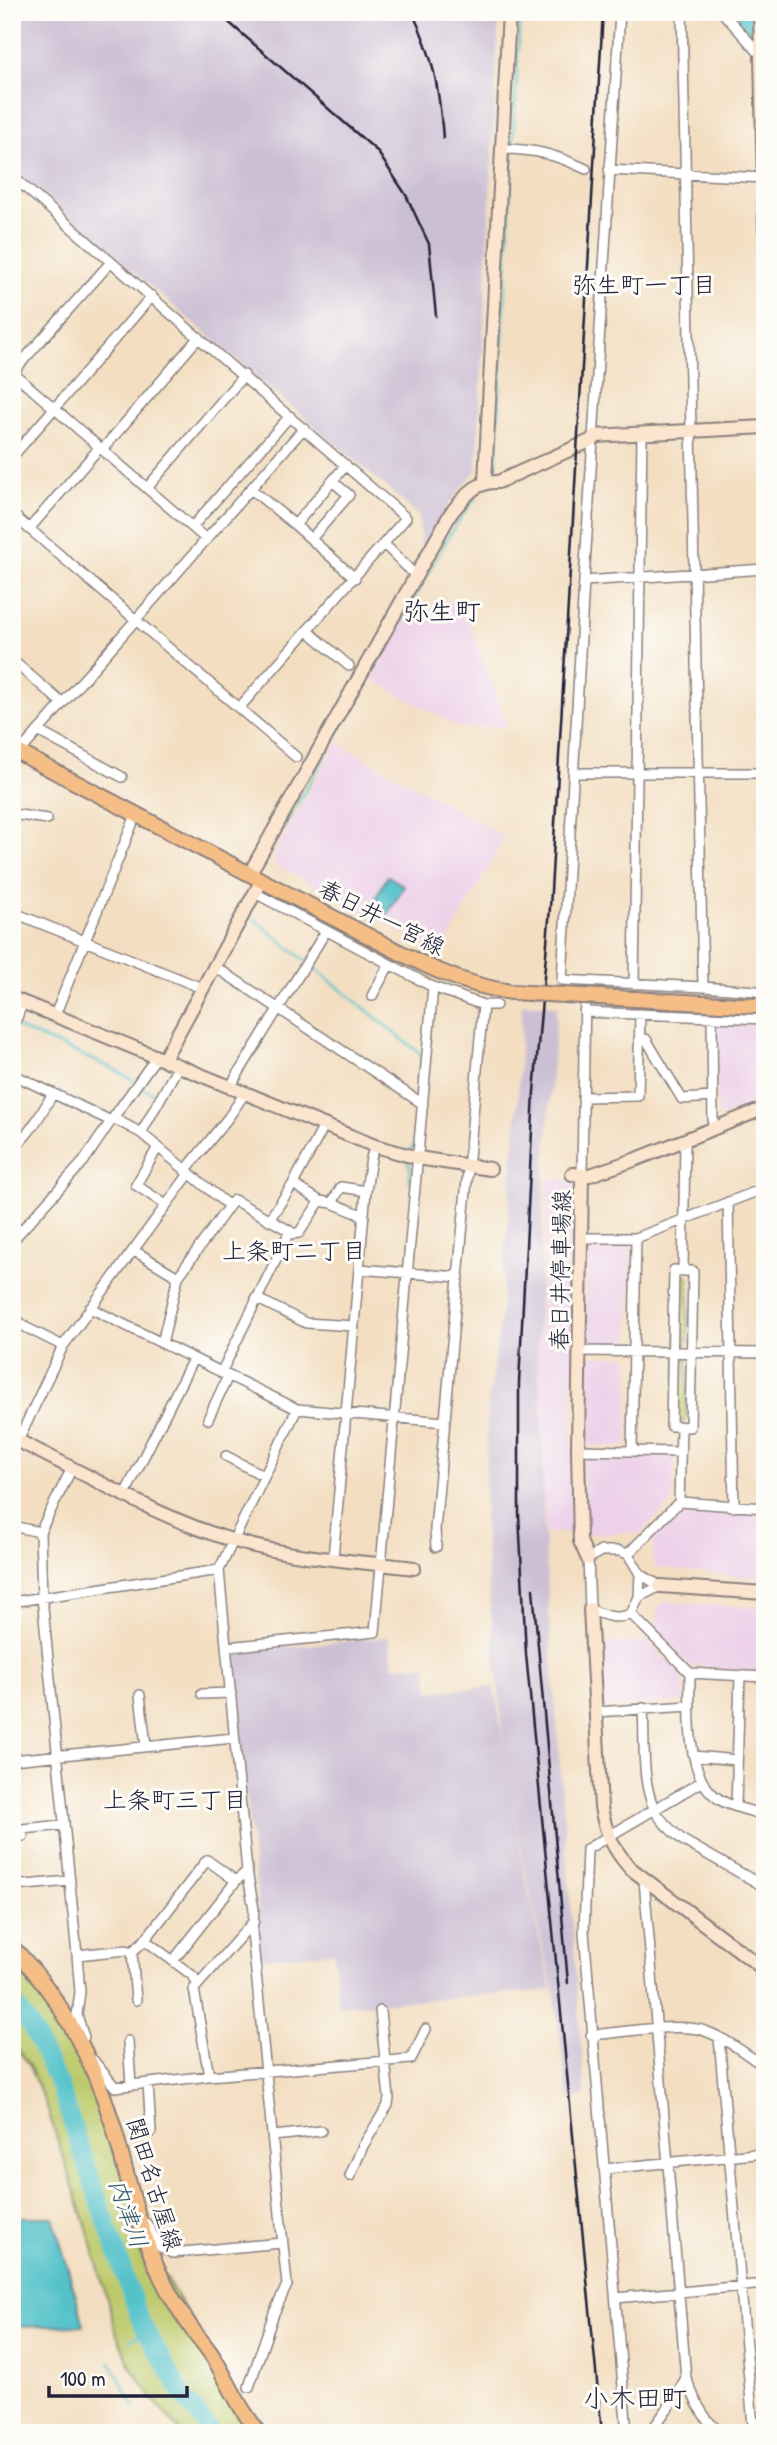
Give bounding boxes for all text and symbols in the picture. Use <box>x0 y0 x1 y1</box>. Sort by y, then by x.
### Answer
district label: 弥生町一丁目 <box>572 268 716 300</box>
district label: 弥生町 <box>403 593 481 628</box>
street label: 春日井一宮線 <box>313 872 451 962</box>
street label: 春日井停車場線 <box>543 1189 577 1351</box>
district label: 上条町二丁目 <box>222 1234 366 1266</box>
district label: 上条町三丁目 <box>103 1783 247 1815</box>
street label: 関田名古屋線 <box>120 2113 190 2255</box>
water label: 内津川 <box>102 2174 156 2252</box>
scale bar <box>49 2354 187 2398</box>
text: 100 m <box>60 2364 106 2393</box>
district label: 小木田町 <box>583 2380 687 2415</box>

